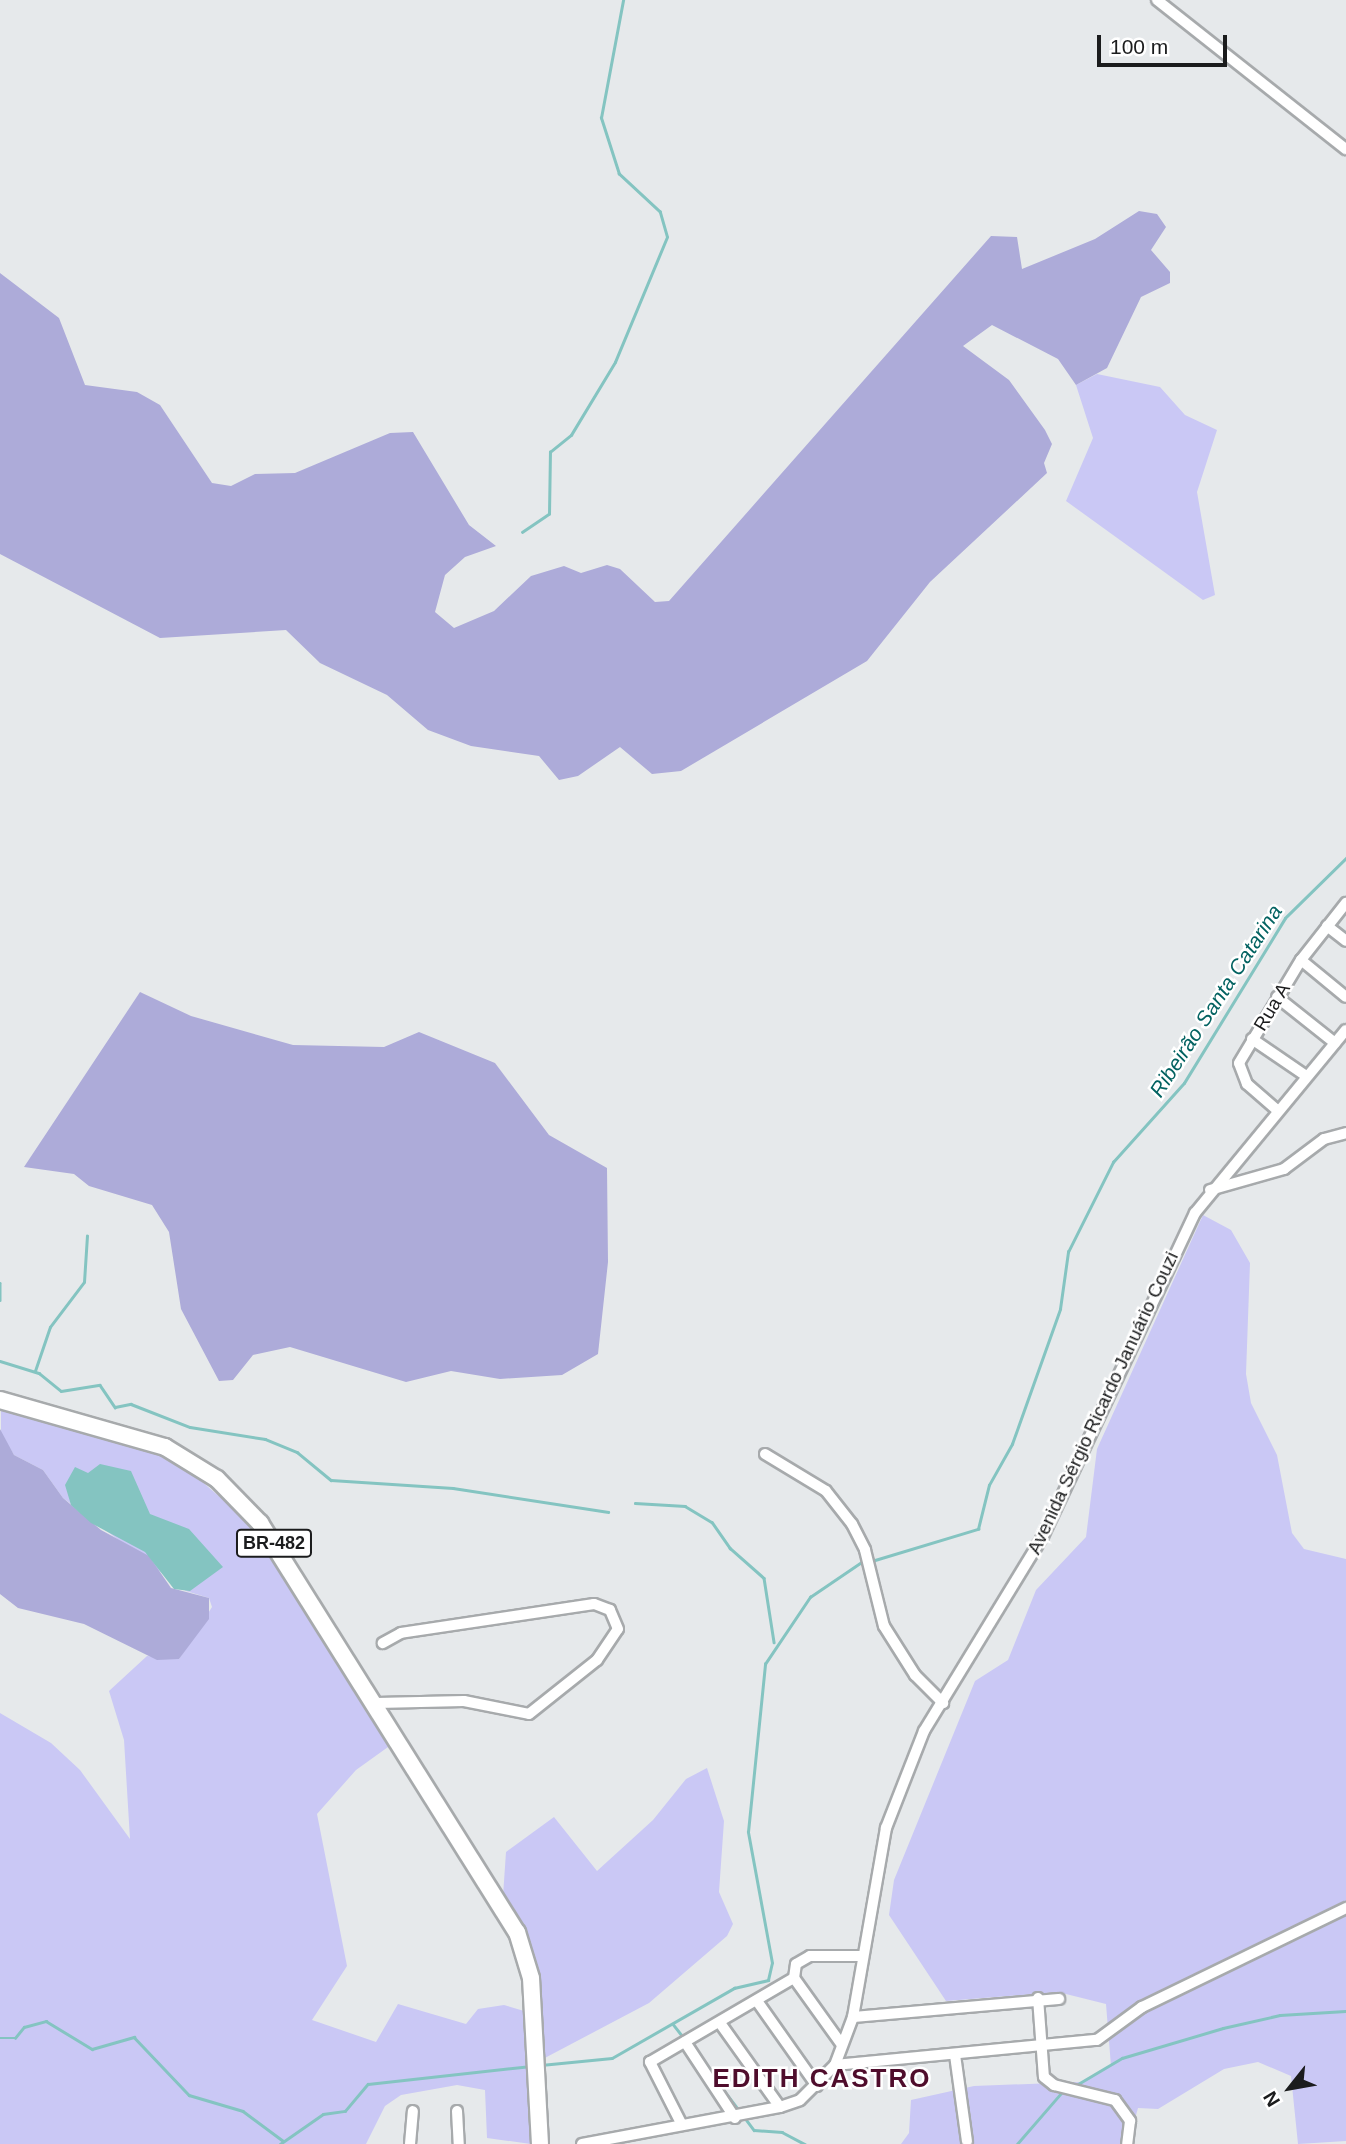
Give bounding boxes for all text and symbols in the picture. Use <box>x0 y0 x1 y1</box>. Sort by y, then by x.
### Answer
scale bar <box>1101 21 1230 65</box>
text: 100 m <box>1110 35 1168 58</box>
water label: Ribeirão Santa Catarina <box>1144 900 1288 1102</box>
street label: Rua A <box>1249 978 1295 1036</box>
street label: Avenida Sérgio Ricardo Januário Couzi <box>1023 1248 1183 1558</box>
road number: BR-482 <box>236 1528 312 1558</box>
north arrow <box>1255 2053 1325 2123</box>
district label: EDITH CASTRO <box>714 2063 930 2095</box>
text: N <box>1259 2088 1284 2110</box>

